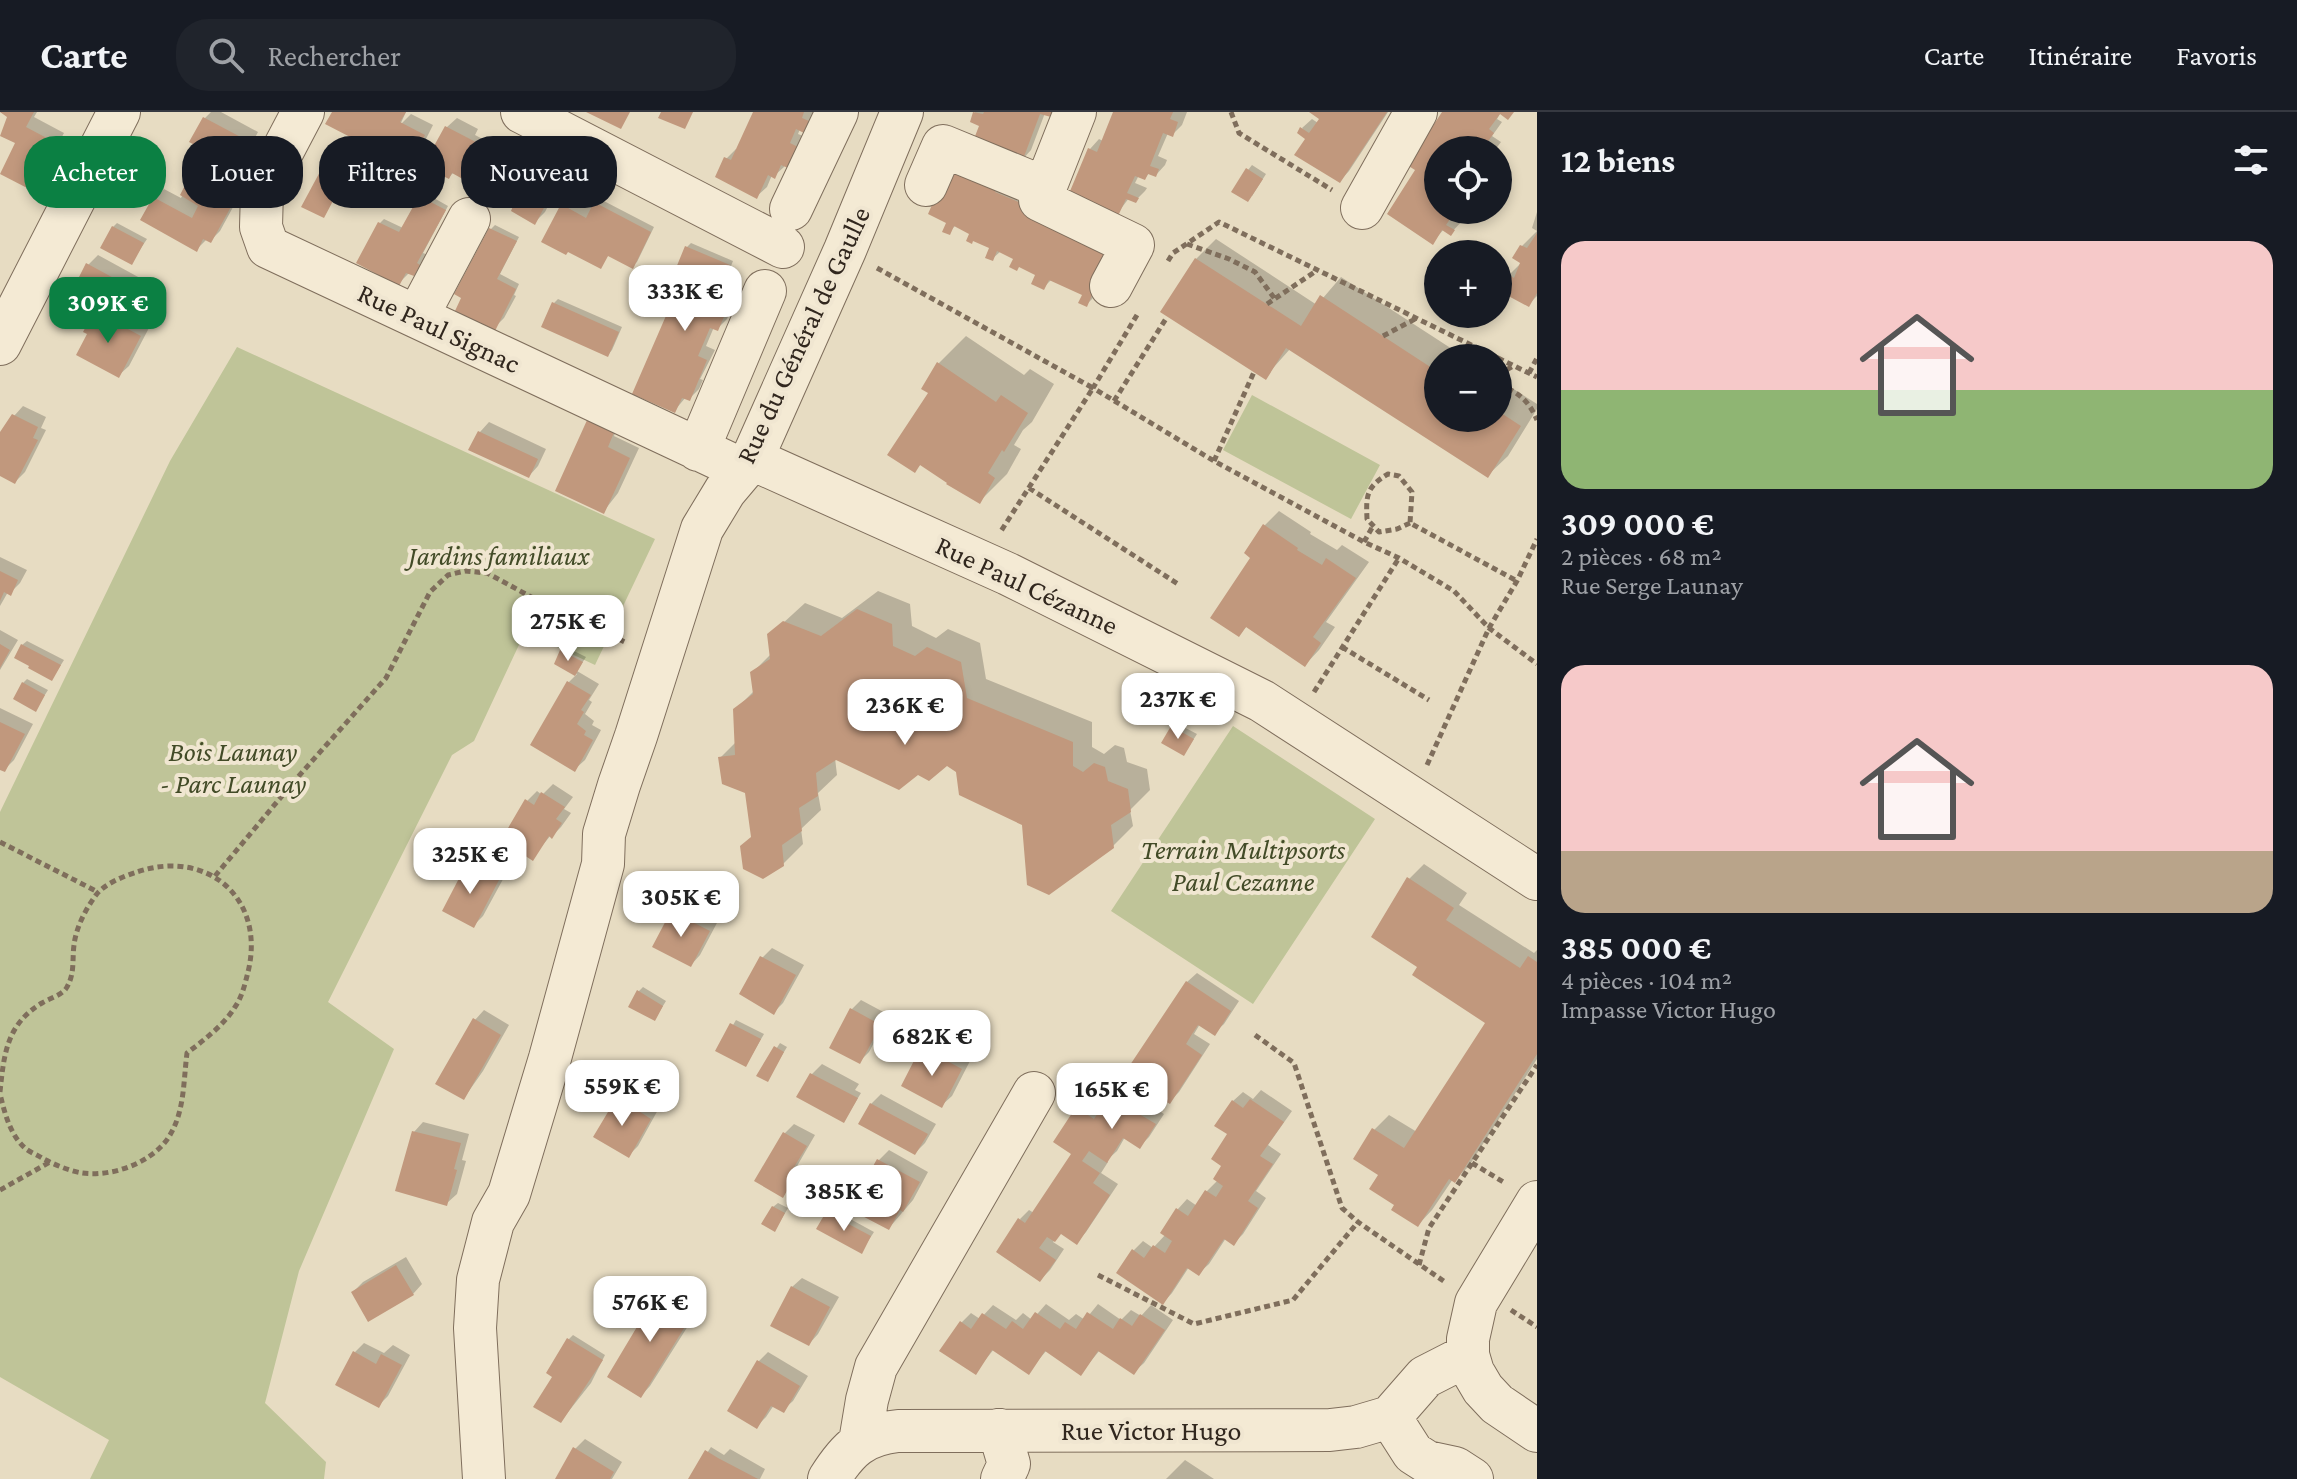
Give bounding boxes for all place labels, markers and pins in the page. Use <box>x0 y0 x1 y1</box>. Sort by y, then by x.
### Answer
pin: 333K € <box>620 265 750 333</box>
pin: 309K € <box>43 277 173 345</box>
pin: 275K € <box>503 595 633 663</box>
pin: 237K € <box>1113 673 1243 741</box>
pin: 236K € <box>840 679 970 747</box>
pin: 325K € <box>405 828 535 896</box>
pin: 305K € <box>616 871 746 939</box>
pin: 682K € <box>867 1010 997 1078</box>
pin: 559K € <box>557 1060 687 1128</box>
pin: 165K € <box>1047 1063 1177 1131</box>
pin: 385K € <box>779 1165 909 1233</box>
pin: 576K € <box>585 1276 715 1344</box>

